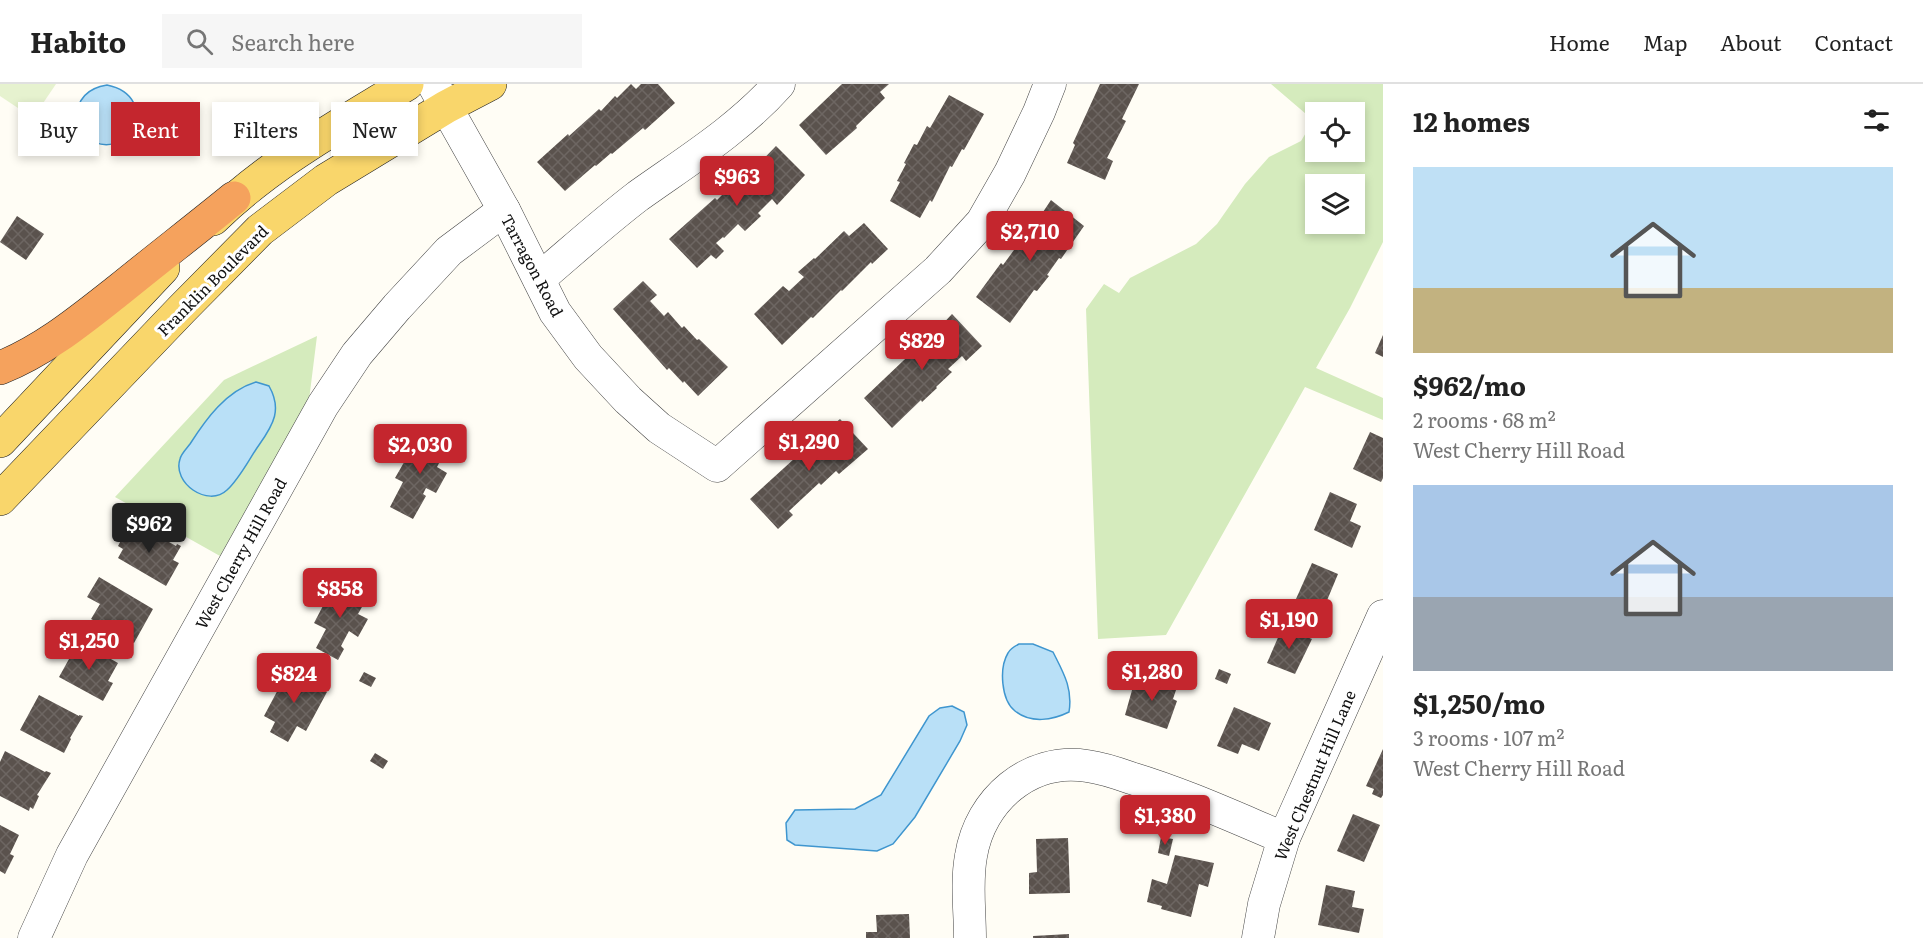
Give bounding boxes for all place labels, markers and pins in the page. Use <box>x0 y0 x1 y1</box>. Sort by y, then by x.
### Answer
pin: $963 <box>701 156 773 207</box>
pin: $2,710 <box>981 211 1079 262</box>
pin: $829 <box>886 320 958 371</box>
pin: $1,290 <box>760 421 858 472</box>
pin: $2,030 <box>371 424 469 475</box>
pin: $962 <box>113 503 185 554</box>
pin: $858 <box>304 568 376 619</box>
pin: $1,190 <box>1240 599 1338 650</box>
pin: $1,250 <box>40 620 138 671</box>
pin: $1,280 <box>1103 651 1201 702</box>
pin: $824 <box>258 653 330 704</box>
pin: $1,380 <box>1116 795 1214 846</box>

